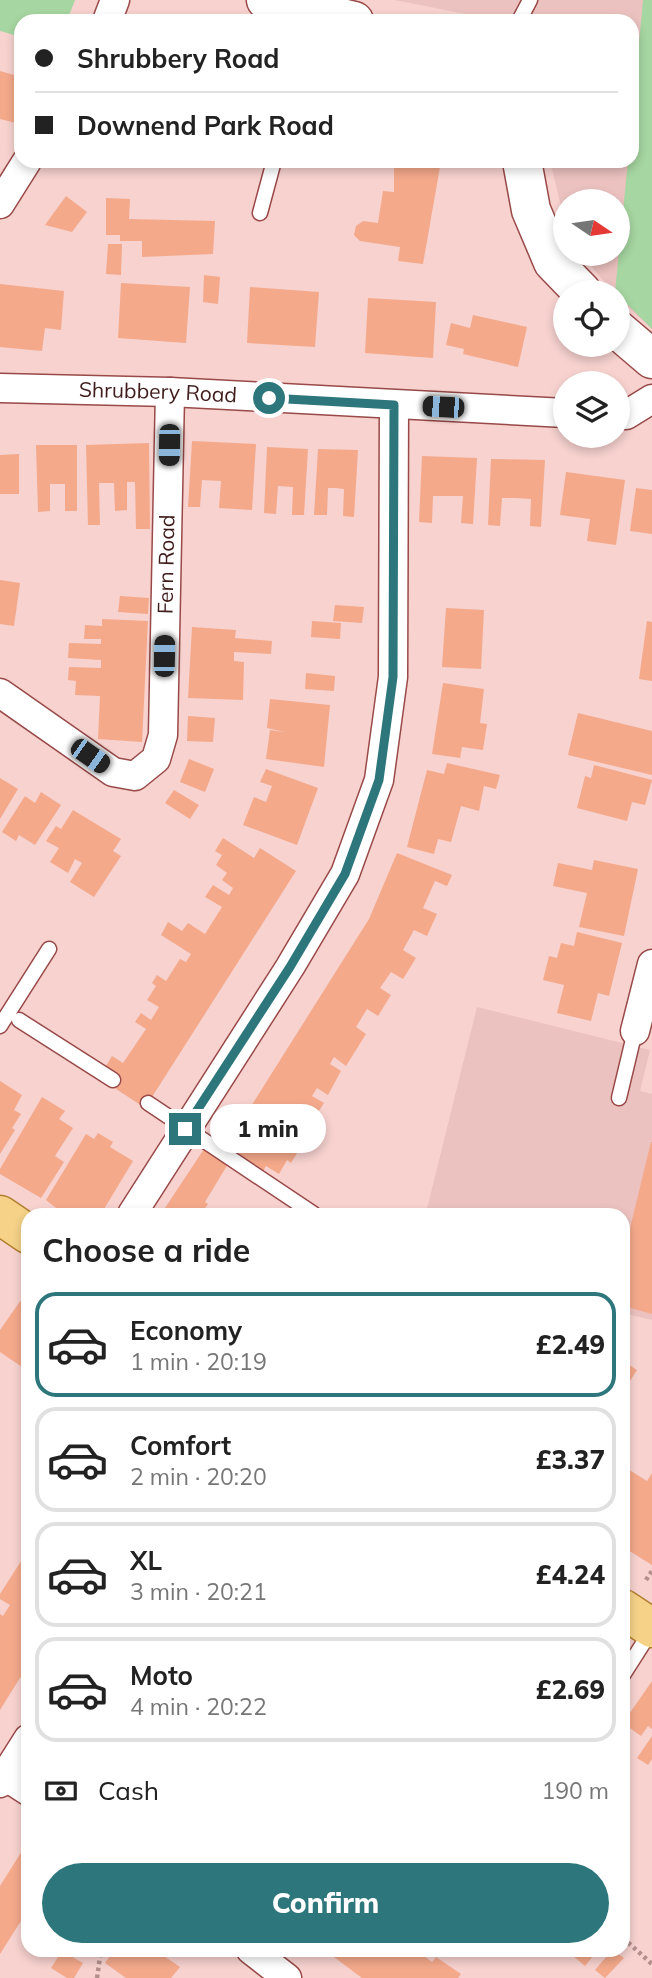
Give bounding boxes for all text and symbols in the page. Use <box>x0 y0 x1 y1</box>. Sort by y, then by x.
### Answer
text: Shrubbery Road <box>77 42 279 75</box>
text: Downend Park Road <box>77 109 334 142</box>
north arrow <box>553 189 630 266</box>
map controls <box>553 189 630 448</box>
button: locate <box>553 280 630 357</box>
button: layers <box>553 371 630 448</box>
street label: Shrubbery Road <box>79 376 238 408</box>
route start <box>253 382 285 414</box>
car <box>422 395 465 419</box>
car <box>159 424 180 466</box>
street label: Fern Road <box>151 514 179 614</box>
car <box>154 635 175 677</box>
car <box>67 735 114 777</box>
callout: 1 min <box>210 1104 325 1154</box>
route end <box>169 1113 201 1145</box>
text: 1 min <box>237 1114 299 1143</box>
text: Choose a ride <box>42 1230 250 1270</box>
icon: car <box>46 1313 109 1376</box>
text: Economy <box>130 1314 242 1347</box>
text: £2.49 <box>536 1328 605 1361</box>
text: 1 min · 20:19 <box>130 1347 267 1376</box>
icon: car <box>46 1428 109 1491</box>
text: Comfort <box>130 1429 231 1462</box>
text: £3.37 <box>536 1443 605 1476</box>
text: 2 min · 20:20 <box>130 1462 267 1491</box>
icon: car <box>46 1543 109 1606</box>
text: XL <box>130 1544 162 1577</box>
text: £4.24 <box>536 1558 605 1591</box>
text: 3 min · 20:21 <box>130 1577 267 1606</box>
icon: car <box>46 1658 109 1721</box>
text: Moto <box>130 1659 193 1692</box>
text: £2.69 <box>536 1673 605 1706</box>
text: 4 min · 20:22 <box>130 1692 267 1721</box>
icon: cash <box>42 1772 80 1810</box>
text: Cash <box>98 1774 159 1807</box>
text: 190 m <box>541 1776 609 1805</box>
button: Confirm <box>42 1863 609 1943</box>

